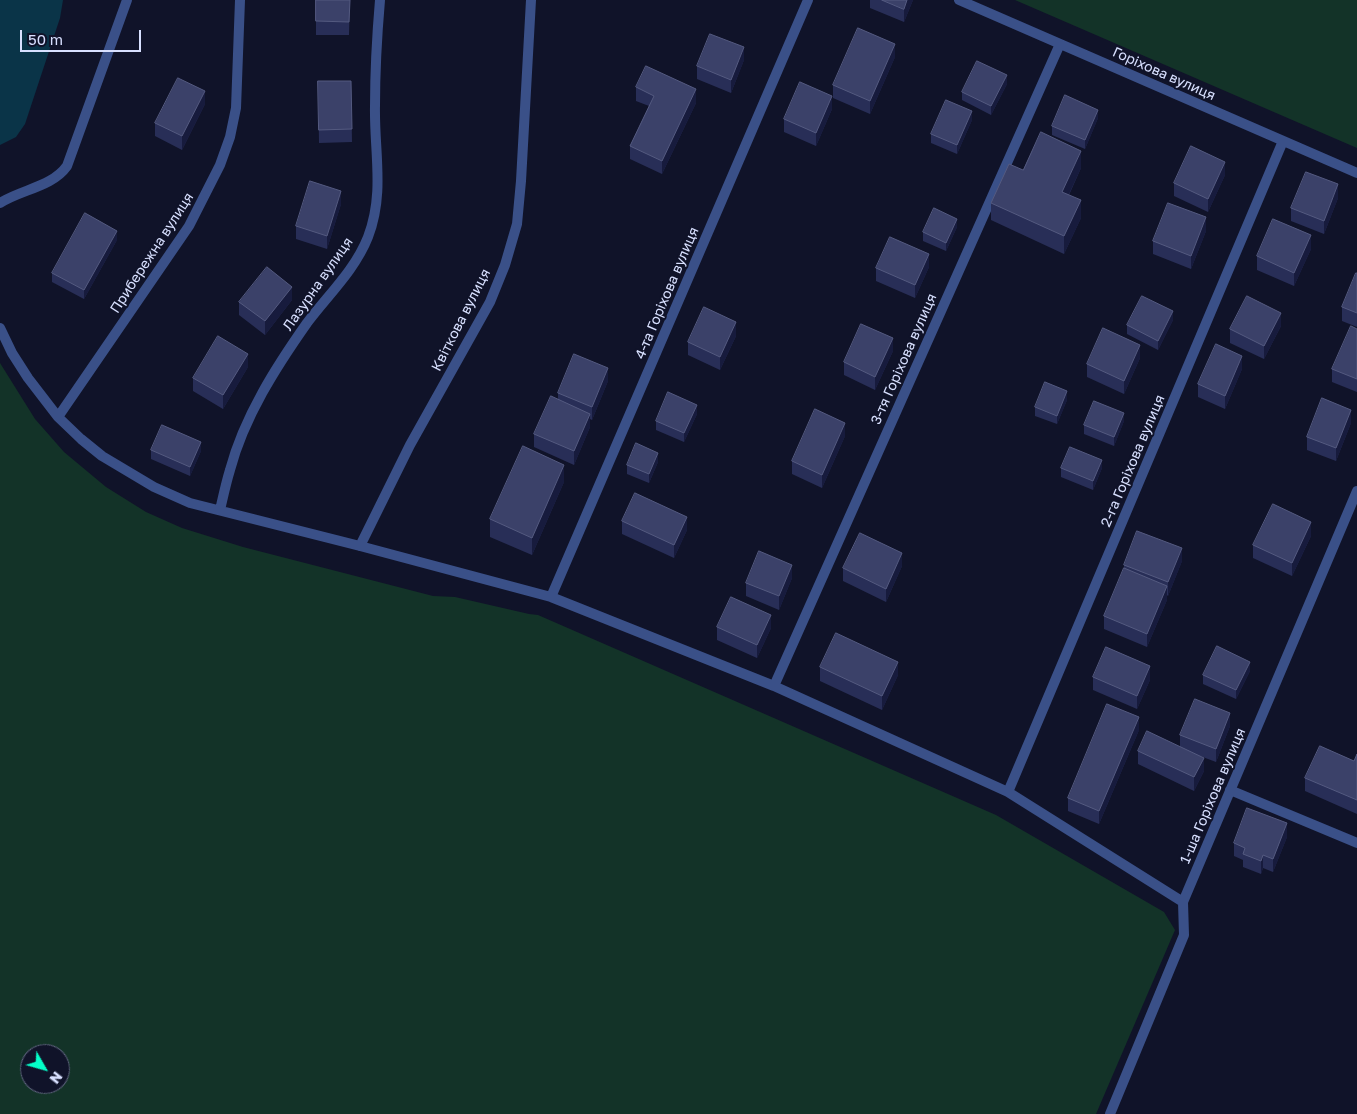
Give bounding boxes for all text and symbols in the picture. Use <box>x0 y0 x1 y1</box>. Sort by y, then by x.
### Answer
scale bar <box>22 20 144 52</box>
text: 50 m <box>28 30 63 48</box>
street label: Горіхова вулиця <box>1110 44 1218 104</box>
street label: Прибережна вулиця <box>107 190 197 316</box>
street label: 4-та Горіхова вулиця <box>632 225 702 361</box>
street label: Лазурна вулиця <box>280 234 356 334</box>
street label: Квіткова вулиця <box>428 266 494 374</box>
street label: 3-тя Горіхова вулиця <box>868 291 940 427</box>
street label: 2-га Горіхова вулиця <box>1098 392 1168 530</box>
street label: 1-ша Горіхова вулиця <box>1177 726 1249 866</box>
north arrow <box>20 1044 70 1094</box>
text: N <box>46 1068 66 1087</box>

